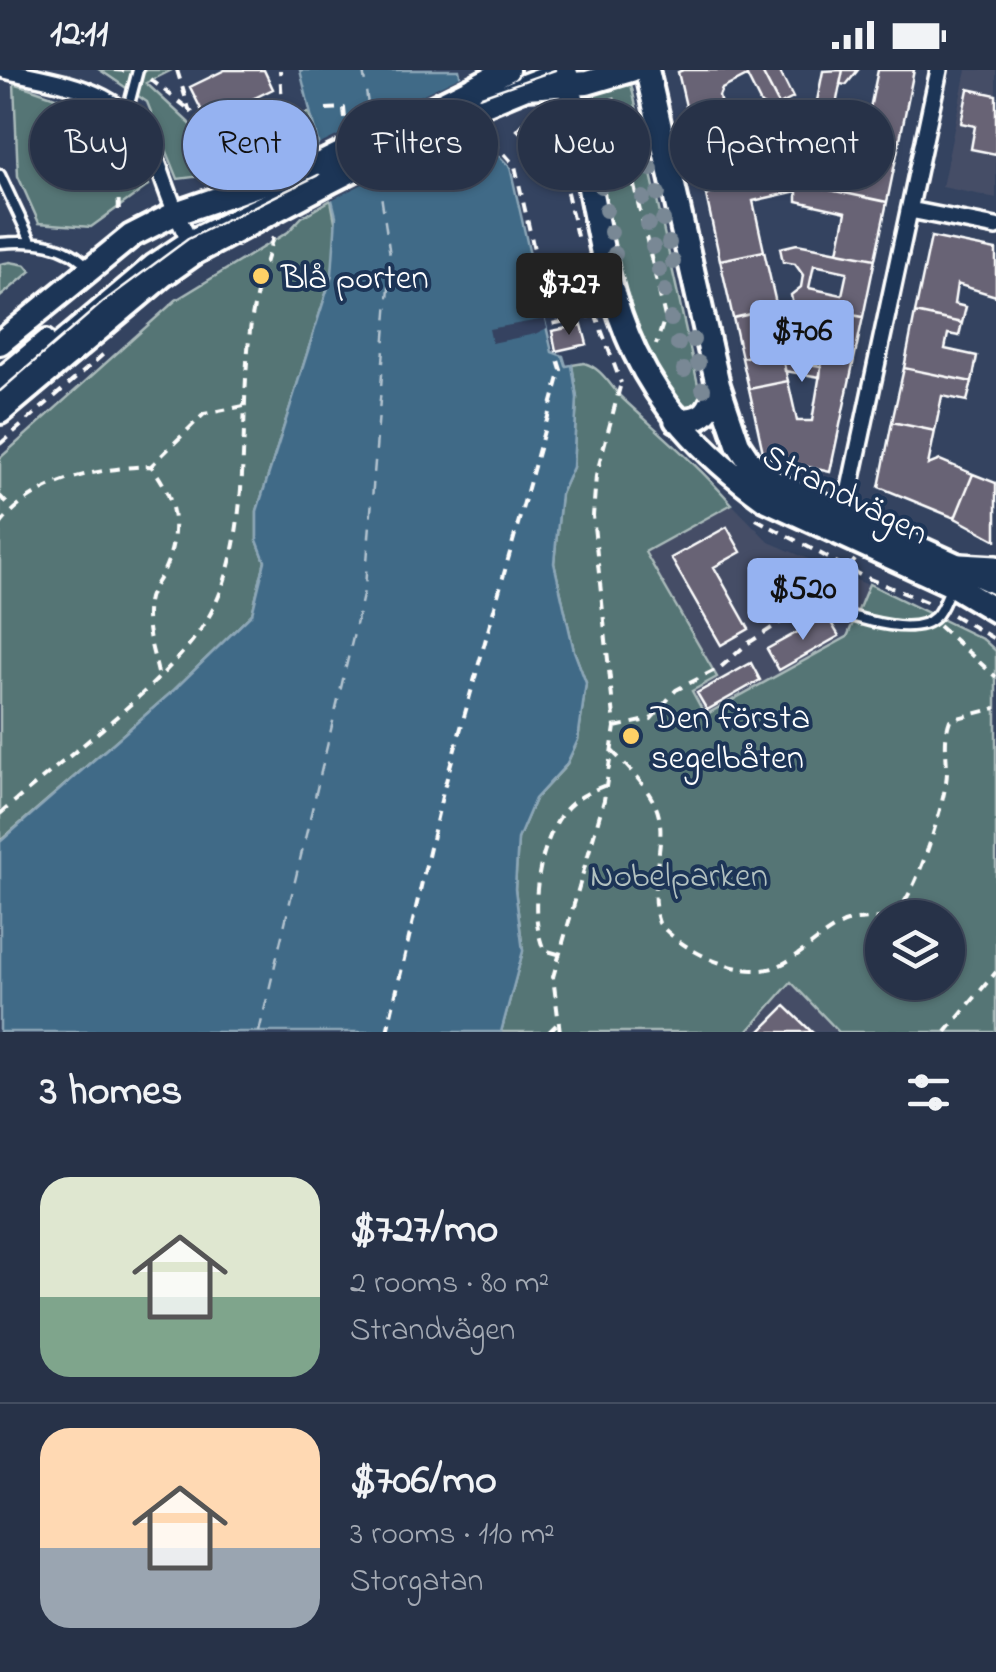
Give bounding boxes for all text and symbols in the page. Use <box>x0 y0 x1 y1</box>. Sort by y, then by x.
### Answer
text: 12:11 <box>50 7 108 63</box>
chip: Buy <box>30 100 163 190</box>
chip: Rent <box>183 100 317 190</box>
chip: Filters <box>337 100 498 190</box>
chip: New <box>518 100 650 190</box>
chip: Apartment <box>670 100 894 190</box>
pin: $727 <box>510 253 628 338</box>
place label: Blå porten <box>280 254 429 305</box>
text: $727 <box>538 262 600 309</box>
marker: Blå porten <box>250 265 272 287</box>
pin: $706 <box>743 300 861 385</box>
text: $706 <box>772 309 832 356</box>
street label: Strandvägen <box>752 432 937 560</box>
pin: $520 <box>744 558 862 643</box>
text: $520 <box>769 567 837 614</box>
place label: Den första segelbåten <box>650 694 810 785</box>
marker: Den första segelbåten <box>620 725 642 747</box>
park label: Nobelparken <box>590 852 768 903</box>
map controls <box>865 900 965 1000</box>
button: layers <box>865 900 965 1000</box>
text: 3 homes <box>40 1062 182 1123</box>
icon: filters <box>901 1065 956 1120</box>
text: $727/mo <box>350 1200 498 1261</box>
icon: home <box>120 1217 240 1337</box>
text: 2 rooms · 80 m² <box>350 1261 549 1308</box>
text: Strandvägen <box>350 1308 515 1355</box>
text: $706/mo <box>350 1451 497 1512</box>
icon: home <box>120 1468 240 1588</box>
text: 3 rooms · 110 m² <box>350 1512 555 1559</box>
text: Storgatan <box>350 1559 483 1606</box>

